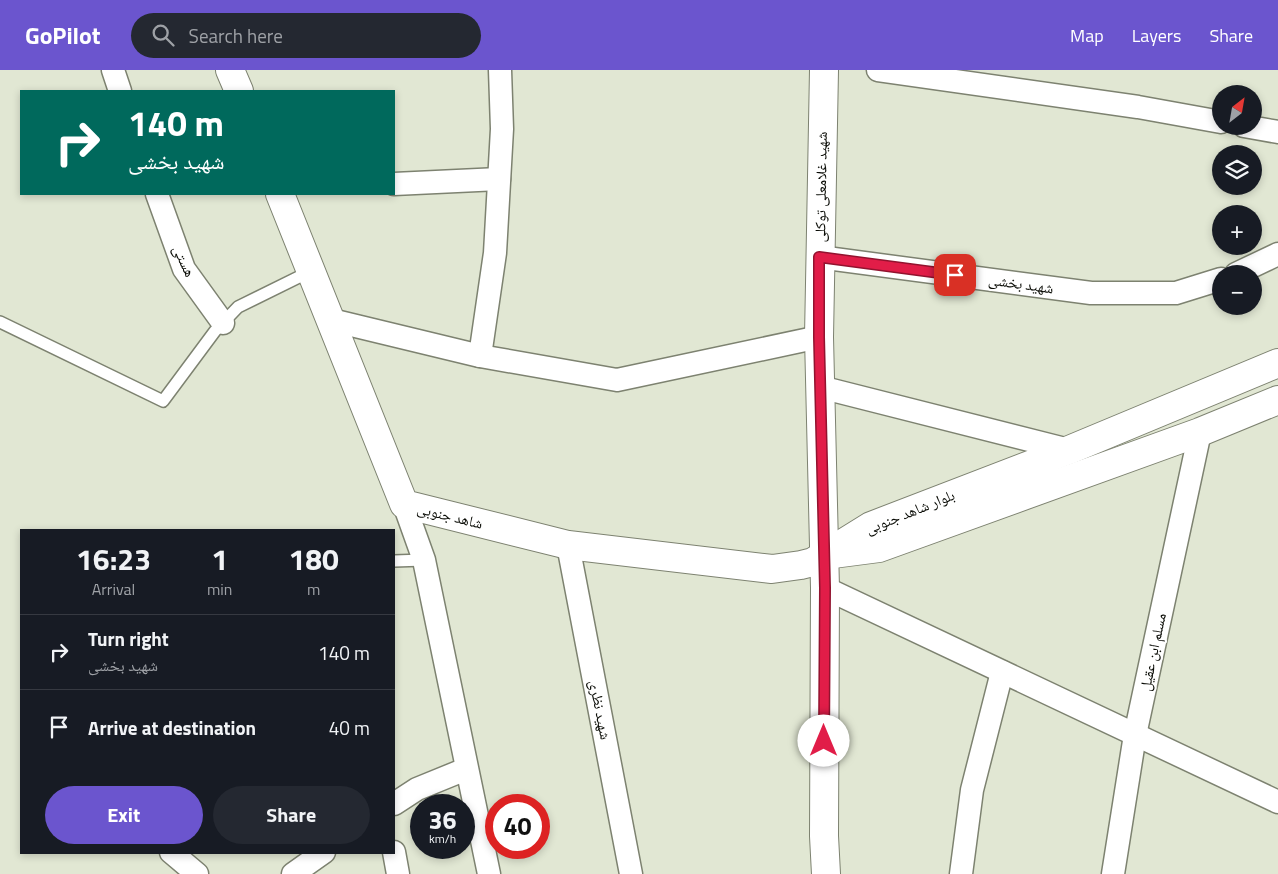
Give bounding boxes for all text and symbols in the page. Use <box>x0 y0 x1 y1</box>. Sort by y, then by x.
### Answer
search box <box>131 13 481 58</box>
text: GoPilot <box>25 17 101 53</box>
icon: search <box>149 21 177 49</box>
text: Search here <box>189 21 283 50</box>
text: Map <box>1070 22 1104 49</box>
text: Layers <box>1132 22 1181 49</box>
text: Share <box>1209 22 1253 49</box>
north arrow <box>1212 85 1262 135</box>
map controls <box>1212 85 1262 315</box>
text: 140 m <box>128 96 224 150</box>
icon: right <box>45 110 110 175</box>
street label: شهید غلامعلی توکلی <box>808 131 833 243</box>
text: شهید بخشی <box>128 144 224 178</box>
button: layers <box>1212 145 1262 195</box>
button: + <box>1212 205 1262 255</box>
street label: هستی <box>167 241 202 281</box>
pin <box>934 254 976 296</box>
icon: arrive <box>941 261 969 289</box>
button: − <box>1212 265 1262 315</box>
street label: شهید بخشی <box>987 268 1055 299</box>
street label: بلوار شاهد جنوبی <box>862 483 958 540</box>
street label: شاهد جنوبی <box>415 496 486 535</box>
text: 16:23 <box>76 536 151 582</box>
text: 1 <box>211 536 228 582</box>
text: 180 <box>289 536 339 582</box>
text: Arrival <box>92 577 135 601</box>
text: min <box>207 577 232 601</box>
text: m <box>307 577 320 601</box>
street label: مسلم ابن عقیل <box>1133 611 1172 693</box>
text: Turn right <box>88 624 169 653</box>
icon: right <box>45 638 73 666</box>
text: 140 m <box>318 638 370 667</box>
text: شهید بخشی <box>88 653 158 677</box>
street label: شهید نظری <box>583 678 618 742</box>
icon: arrive <box>45 713 73 741</box>
text: Arrive at destination <box>88 713 256 742</box>
text: 40 m <box>329 713 370 742</box>
position arrow <box>797 714 849 766</box>
button: Exit <box>45 786 203 844</box>
button: Share <box>213 786 370 844</box>
speed limit sign: 40 <box>485 794 550 859</box>
text: 36 <box>428 801 457 839</box>
text: km/h <box>429 829 456 848</box>

